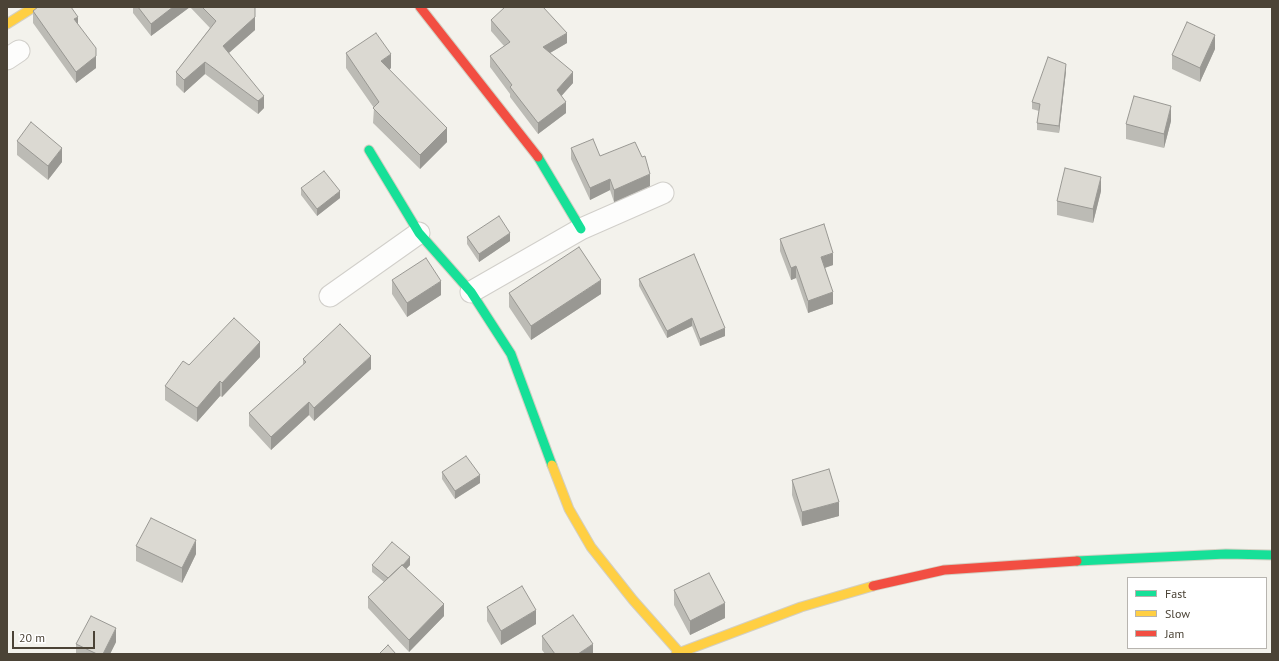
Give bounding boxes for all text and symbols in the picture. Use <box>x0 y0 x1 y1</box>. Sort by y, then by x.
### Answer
legend <box>1127 577 1267 649</box>
text: Fast <box>1165 586 1186 601</box>
text: Slow <box>1165 606 1190 621</box>
scale bar <box>14 623 97 649</box>
text: Jam <box>1165 626 1184 641</box>
text: 20 m <box>19 630 45 645</box>

